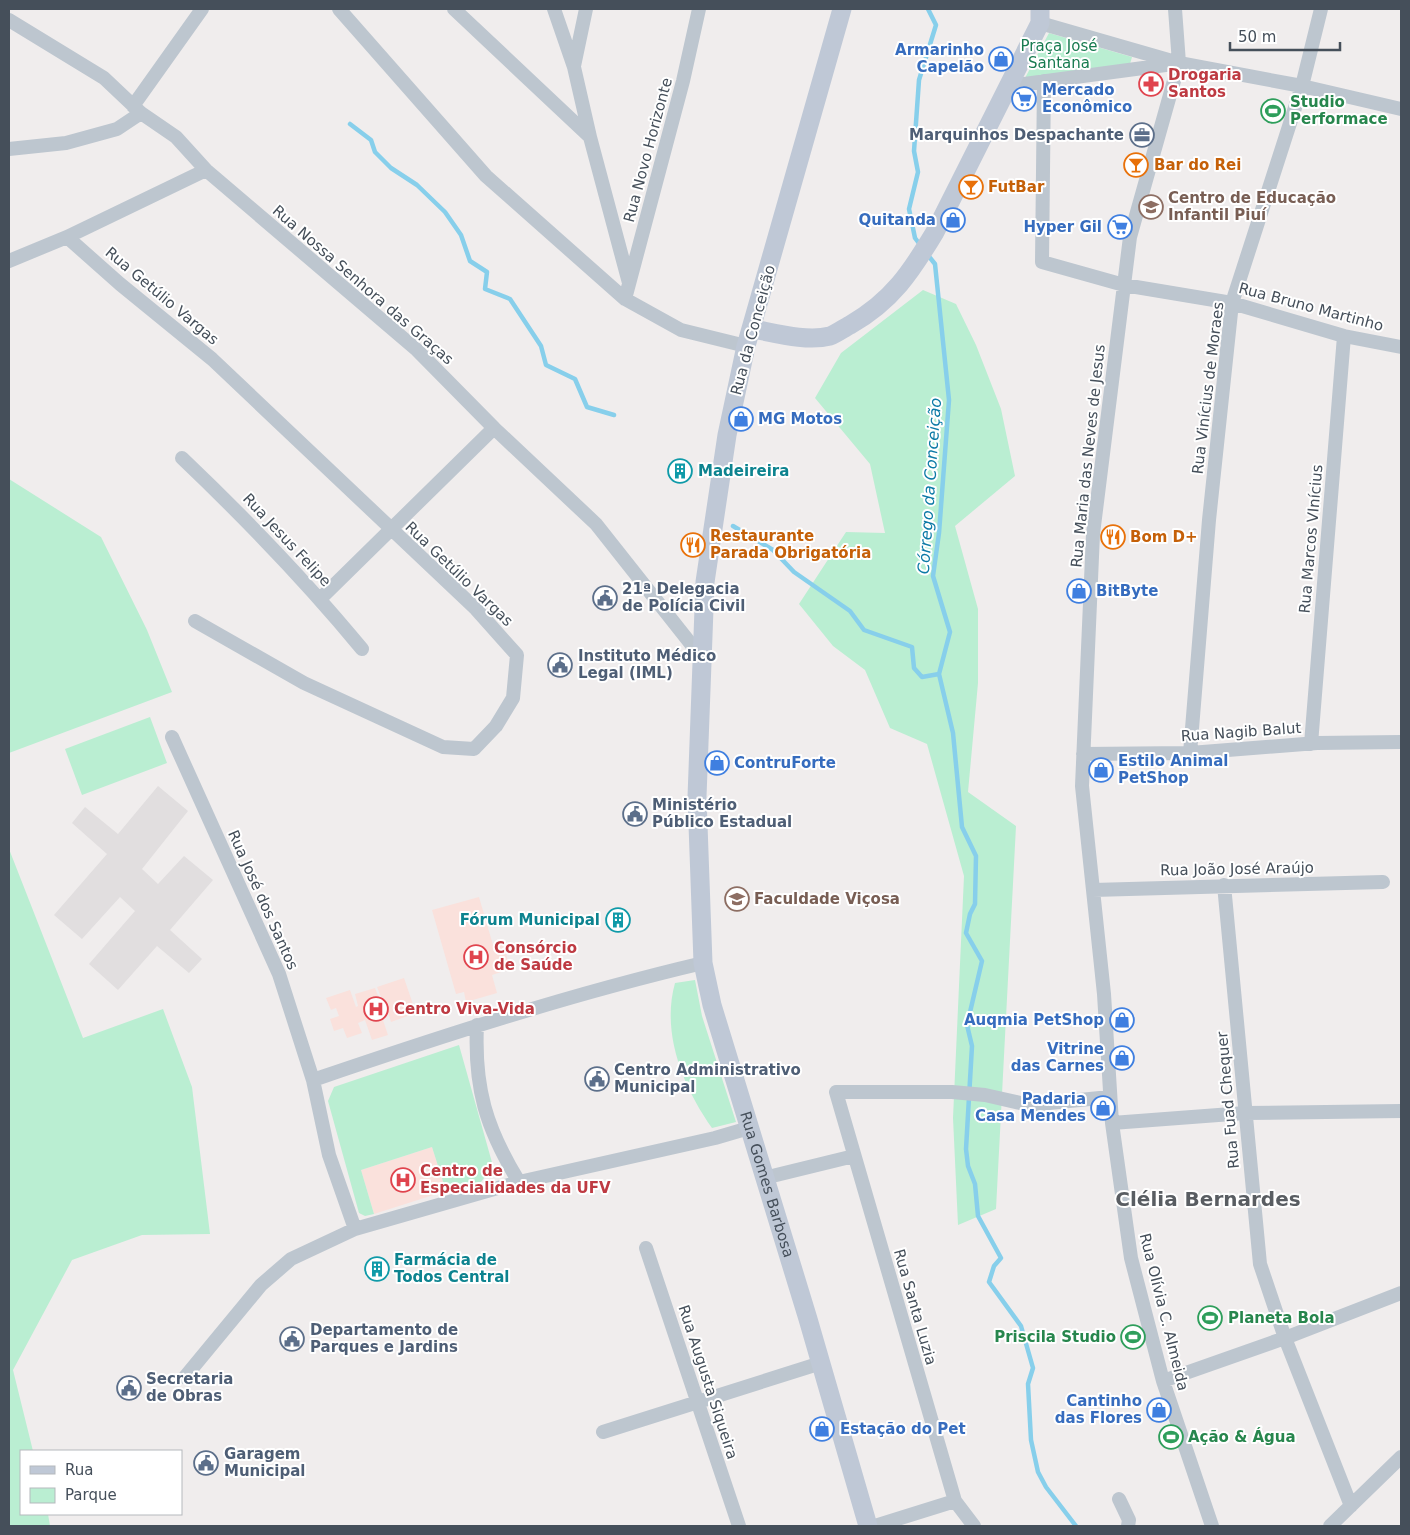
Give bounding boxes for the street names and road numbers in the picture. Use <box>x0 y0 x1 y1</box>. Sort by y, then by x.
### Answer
street label: Rua Novo Horizonte <box>620 76 676 224</box>
street label: Rua Nossa Senhora das Graças <box>269 202 457 369</box>
street label: Rua Getúlio Vargas <box>102 243 222 349</box>
street label: Rua da Conceição <box>727 263 779 397</box>
street label: Rua Bruno Martinho <box>1237 279 1385 335</box>
street label: Rua Vinícius de Moraes <box>1188 301 1228 475</box>
street label: Rua Maria das Neves de Jesus <box>1067 343 1109 569</box>
street label: Rua Marcos VInícius <box>1296 464 1326 614</box>
street label: Rua Jesus Felipe <box>239 490 335 590</box>
street label: Rua Getúlio Vargas <box>402 518 517 630</box>
street label: Rua Nagib Balut <box>1180 719 1302 745</box>
street label: Rua José dos Santos <box>224 827 302 973</box>
street label: Rua João José Araújo <box>1160 859 1314 879</box>
street label: Rua Fuad Chequer <box>1213 1030 1243 1169</box>
street label: Rua Gomes Barbosa <box>736 1109 798 1260</box>
street label: Rua Olívia C. Almeida <box>1136 1231 1192 1393</box>
street label: Rua Santa Luzia <box>890 1247 940 1367</box>
street label: Rua Augusta Siqueira <box>675 1303 741 1461</box>

